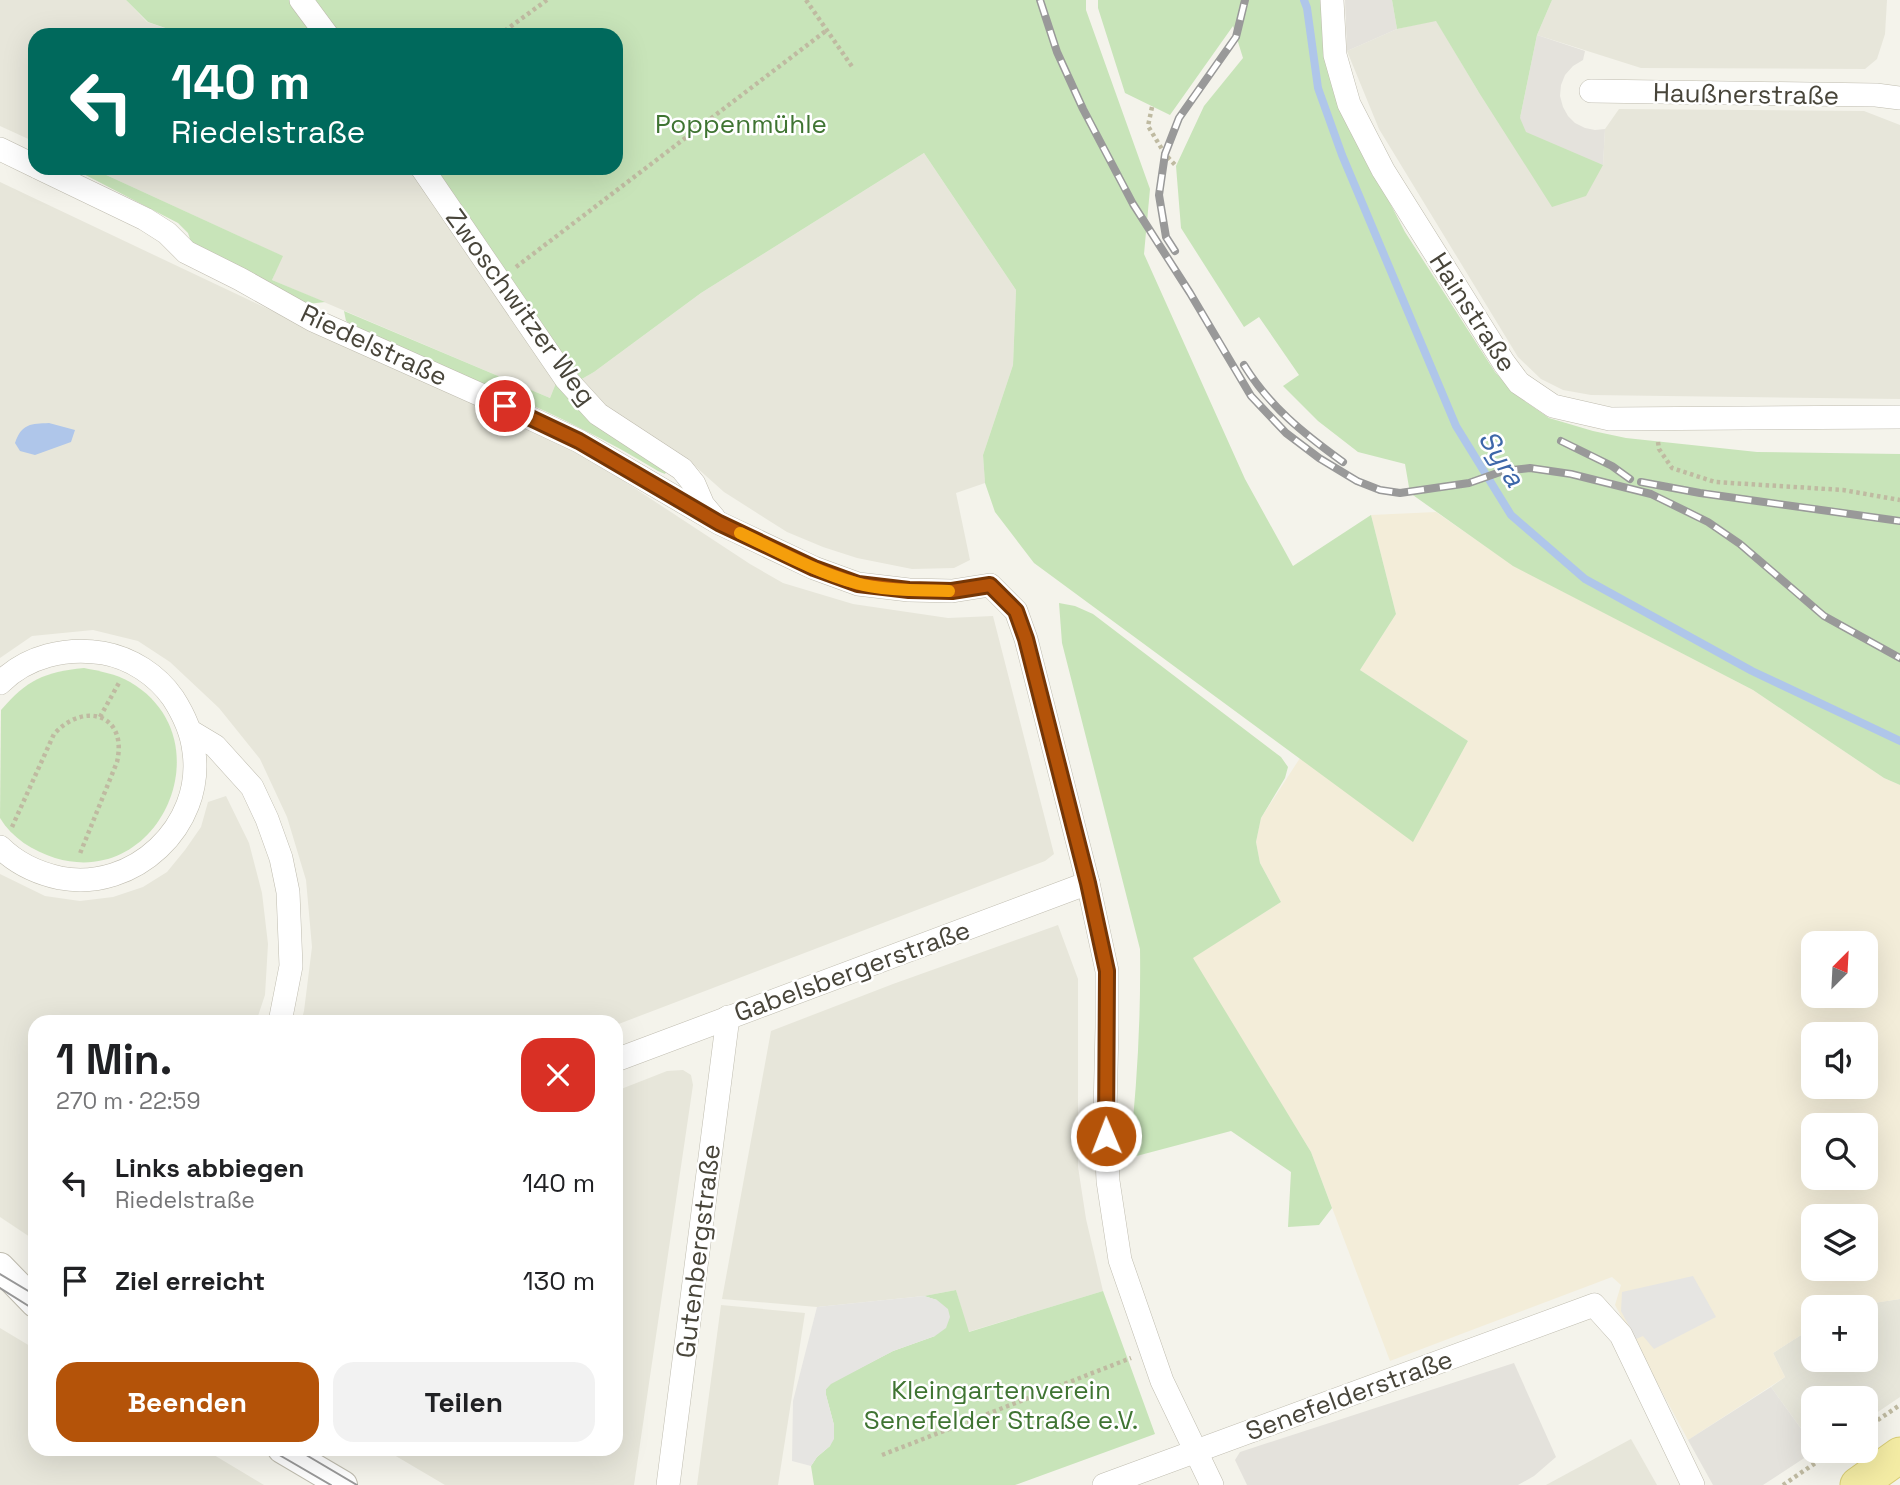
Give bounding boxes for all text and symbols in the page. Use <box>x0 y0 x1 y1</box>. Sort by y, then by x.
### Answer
text: 140 m <box>171 51 310 113</box>
icon: left <box>56 56 147 147</box>
street label: Haußnerstraße <box>1653 75 1839 113</box>
park label: Poppenmühle <box>655 107 827 141</box>
text: Riedelstraße <box>171 112 366 152</box>
street label: Zwoschwitzer Weg <box>438 202 604 412</box>
street label: Hainstraße <box>1422 246 1524 378</box>
street label: Riedelstraße <box>295 296 453 394</box>
pin <box>475 376 535 436</box>
icon: arrive <box>486 387 524 425</box>
water label: Syra <box>1471 423 1534 494</box>
street label: Gabelsbergerstraße <box>729 912 975 1030</box>
north arrow <box>1801 931 1878 1008</box>
map controls <box>1801 931 1878 1463</box>
button: sound <box>1801 1022 1878 1099</box>
text: 1 Min. <box>56 1033 172 1086</box>
button: close <box>521 1038 595 1112</box>
text: 270 m · 22:59 <box>56 1086 200 1116</box>
position arrow <box>1069 1099 1143 1173</box>
button: search <box>1801 1113 1878 1190</box>
street label: Gutenbergstraße <box>668 1142 728 1360</box>
text: Links abbiegen <box>115 1151 304 1185</box>
icon: left <box>56 1164 94 1202</box>
text: 140 m <box>522 1166 595 1200</box>
text: Riedelstraße <box>115 1185 255 1215</box>
button: layers <box>1801 1204 1878 1281</box>
icon: arrive <box>56 1262 94 1300</box>
text: Ziel erreicht <box>115 1264 265 1298</box>
text: 130 m <box>523 1264 595 1298</box>
button: + <box>1801 1295 1878 1372</box>
street label: Senefelderstraße <box>1241 1342 1457 1448</box>
button: Beenden <box>56 1362 319 1442</box>
button: Teilen <box>333 1362 595 1442</box>
park label: Kleingartenverein Senefelder Straße e.V. <box>864 1373 1138 1437</box>
button: − <box>1801 1386 1878 1463</box>

